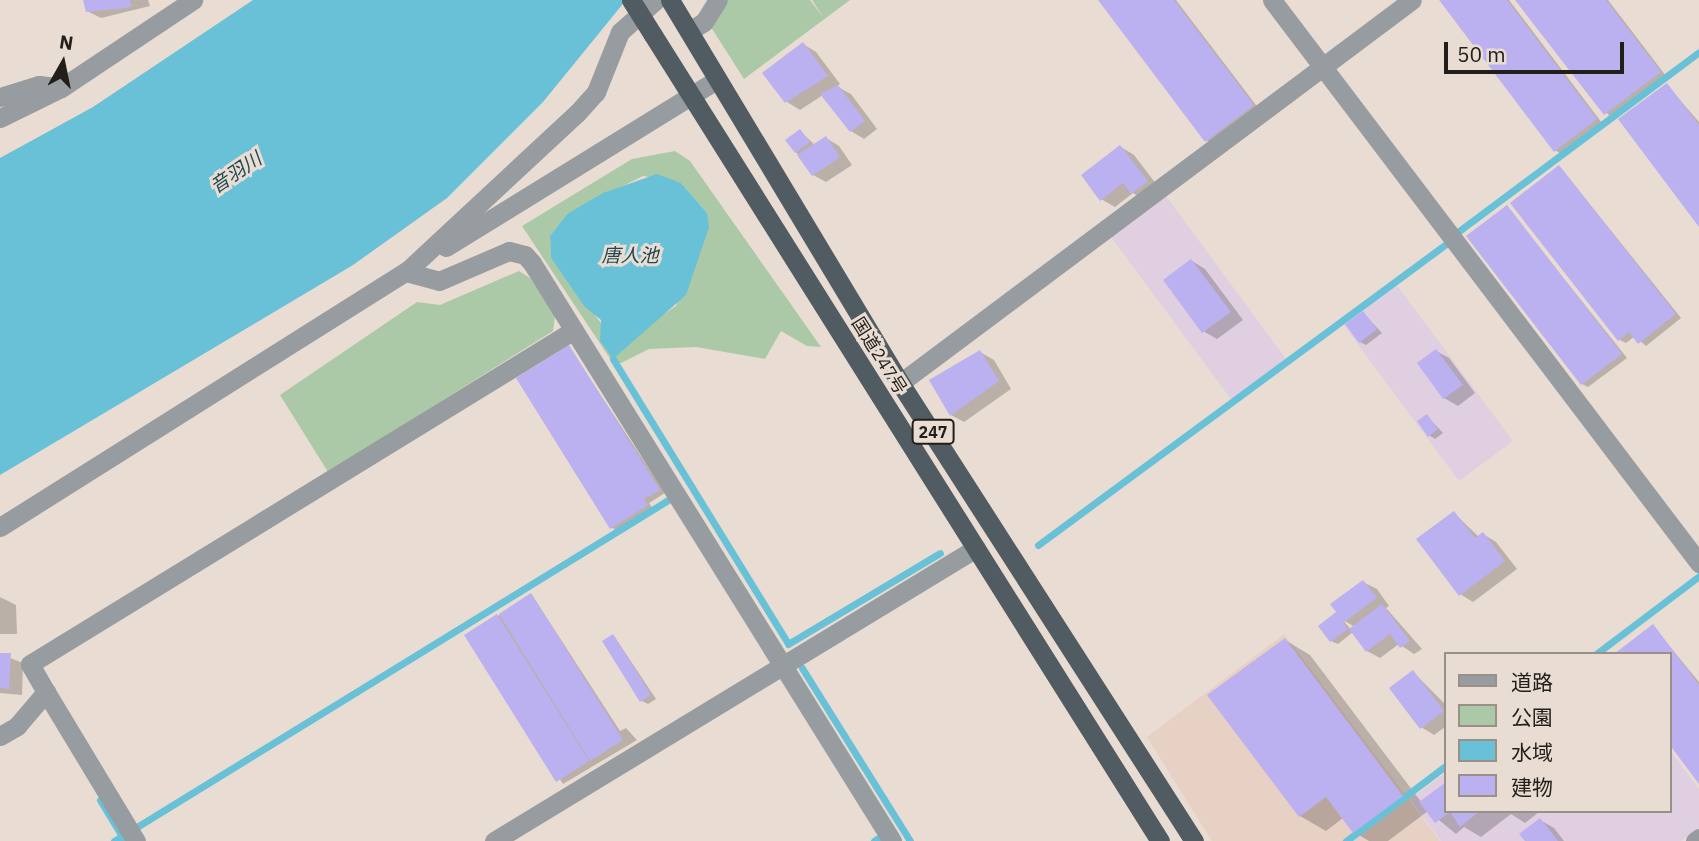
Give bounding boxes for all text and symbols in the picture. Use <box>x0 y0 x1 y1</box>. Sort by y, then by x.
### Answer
north arrow <box>28 28 98 98</box>
scale bar <box>1447 28 1627 72</box>
text: N <box>58 29 75 55</box>
text: 50 m <box>1457 40 1506 68</box>
water label: 音羽川 <box>206 148 266 198</box>
water label: 唐人池 <box>602 245 658 267</box>
street label: 国道247号 <box>847 314 911 398</box>
road number: 247 <box>910 420 956 444</box>
legend <box>1444 652 1671 813</box>
text: 道路 <box>1511 668 1553 696</box>
text: 公園 <box>1511 703 1553 731</box>
text: 水域 <box>1511 738 1553 766</box>
text: 建物 <box>1511 773 1553 801</box>

